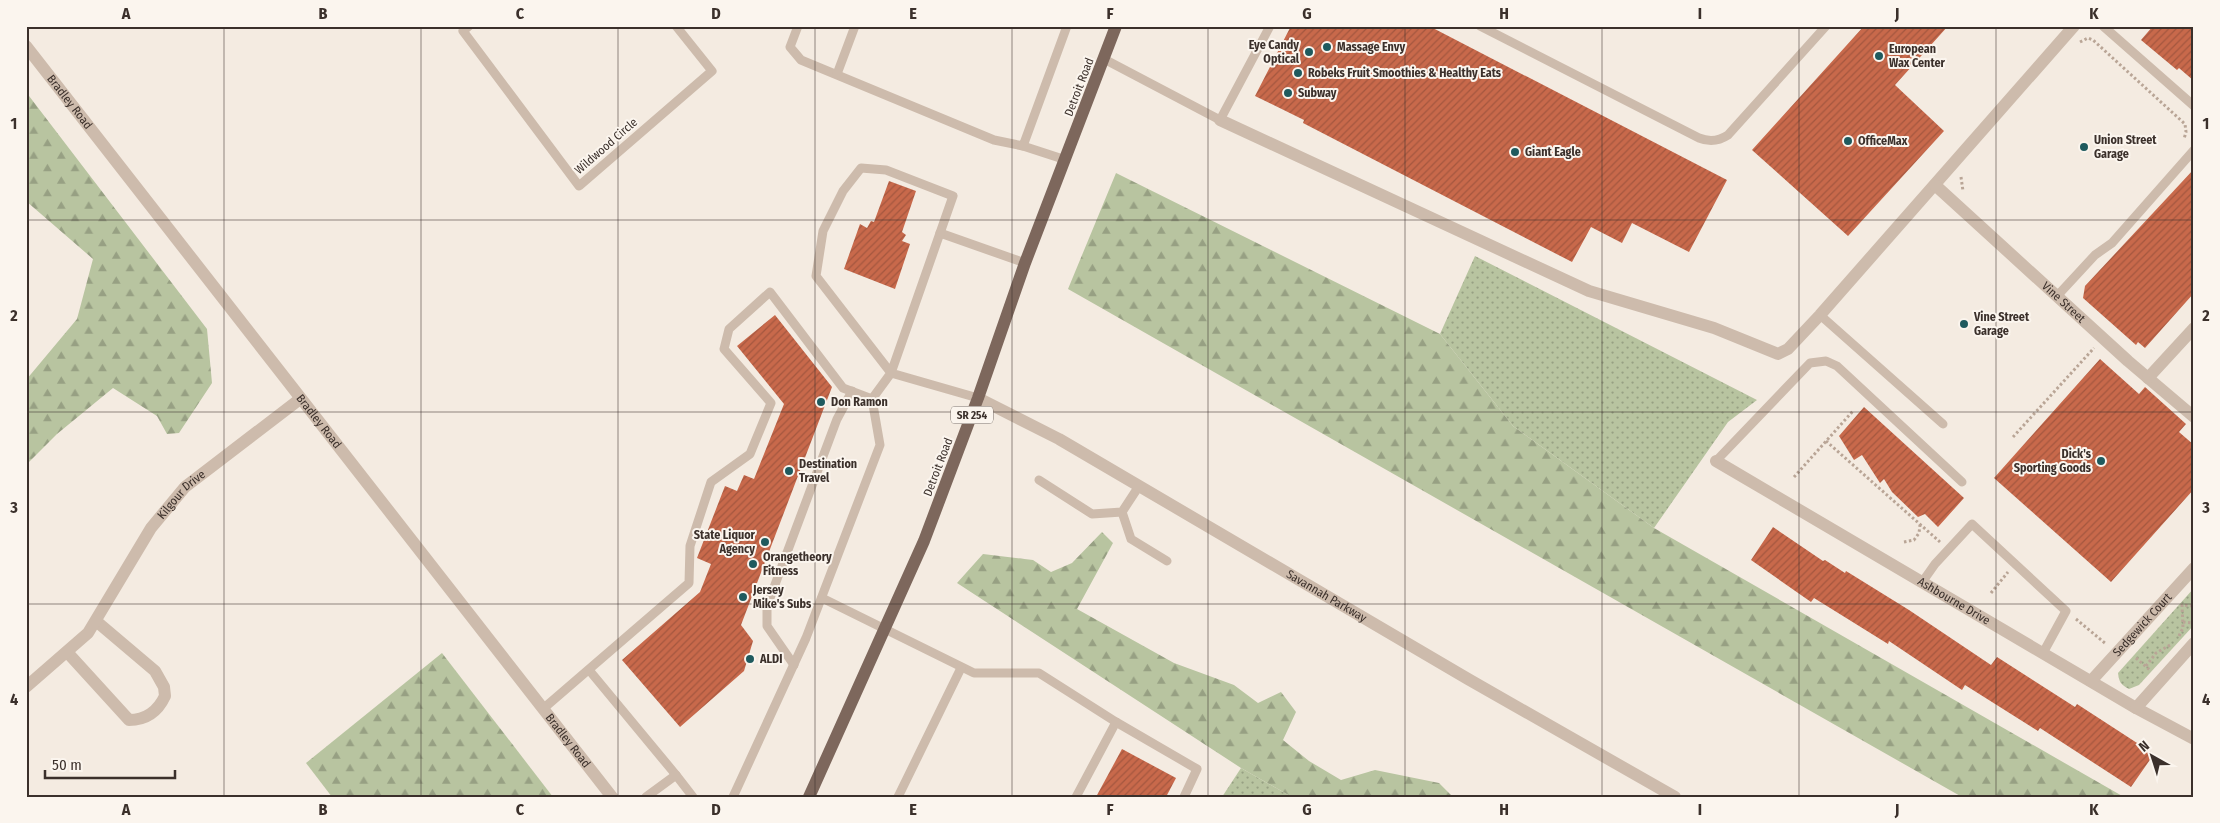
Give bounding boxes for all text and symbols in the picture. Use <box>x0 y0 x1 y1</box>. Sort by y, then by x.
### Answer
text: A <box>121 4 131 23</box>
text: B <box>319 4 328 23</box>
text: C <box>516 4 525 23</box>
text: D <box>711 4 721 23</box>
text: E <box>909 4 917 23</box>
text: F <box>1106 4 1114 23</box>
text: G <box>1302 4 1312 23</box>
text: H <box>1499 4 1509 23</box>
text: I <box>1698 4 1702 23</box>
text: J <box>1894 4 1899 23</box>
text: K <box>2089 4 2099 23</box>
place label: Eye Candy Optical <box>1249 38 1300 66</box>
place label: Massage Envy <box>1337 40 1405 54</box>
marker: Massage Envy <box>1321 41 1333 53</box>
place label: European Wax Center <box>1889 42 1946 70</box>
marker: Eye Candy Optical <box>1303 46 1315 58</box>
marker: European Wax Center <box>1873 50 1885 62</box>
street label: Detroit Road <box>1061 56 1097 118</box>
place label: Robeks Fruit Smoothies & Healthy Eats <box>1308 66 1502 80</box>
marker: Robeks Fruit Smoothies & Healthy Eats <box>1292 67 1304 79</box>
street label: Bradley Road <box>44 72 95 132</box>
place label: Subway <box>1298 86 1337 100</box>
marker: Subway <box>1282 87 1294 99</box>
text: 1 <box>11 114 17 133</box>
text: 1 <box>2203 114 2209 133</box>
street label: Wildwood Circle <box>572 115 640 177</box>
place label: Union Street Garage <box>2094 133 2157 161</box>
place label: OfficeMax <box>1858 134 1908 148</box>
marker: OfficeMax <box>1842 135 1854 147</box>
marker: Union Street Garage <box>2078 141 2090 153</box>
place label: Giant Eagle <box>1525 145 1581 159</box>
marker: Giant Eagle <box>1509 146 1521 158</box>
street label: Vine Street <box>2039 279 2088 326</box>
text: 2 <box>9 306 18 325</box>
text: 2 <box>2201 306 2210 325</box>
place label: Vine Street Garage <box>1973 310 2030 338</box>
marker: Vine Street Garage <box>1958 318 1970 330</box>
street label: Bradley Road <box>293 391 344 451</box>
place label: Don Ramon <box>831 395 888 409</box>
marker: Don Ramon <box>815 396 827 408</box>
road number: SR 254 <box>951 406 993 424</box>
street label: Detroit Road <box>920 436 956 498</box>
place label: Dick's Sporting Goods <box>2014 447 2092 475</box>
marker: Dick's Sporting Goods <box>2095 455 2107 467</box>
place label: Destination Travel <box>799 457 857 485</box>
marker: Destination Travel <box>783 465 795 477</box>
street label: Kilgour Drive <box>154 467 208 522</box>
text: 3 <box>9 498 18 517</box>
text: 3 <box>2201 498 2210 517</box>
place label: State Liquor Agency <box>694 528 756 556</box>
marker: State Liquor Agency <box>759 536 771 548</box>
place label: Orangetheory Fitness <box>763 550 832 578</box>
marker: Orangetheory Fitness <box>747 558 759 570</box>
street label: Savannah Parkway <box>1284 567 1370 625</box>
street label: Ashbourne Drive <box>1915 574 1993 628</box>
place label: Jersey Mike's Subs <box>752 583 812 611</box>
street label: Sedgewick Court <box>2110 590 2175 659</box>
marker: Jersey Mike's Subs <box>737 591 749 603</box>
place label: ALDI <box>759 652 782 666</box>
marker: ALDI <box>744 653 756 665</box>
text: 4 <box>10 690 18 709</box>
text: 4 <box>2202 690 2210 709</box>
street label: Bradley Road <box>543 711 593 770</box>
north arrow <box>2128 730 2178 780</box>
text: N <box>2136 737 2153 756</box>
scale bar <box>45 748 175 780</box>
text: 50 m <box>52 756 82 774</box>
text: A <box>121 800 131 819</box>
text: B <box>319 800 328 819</box>
text: C <box>516 800 525 819</box>
text: D <box>711 800 721 819</box>
text: E <box>909 800 917 819</box>
text: F <box>1106 800 1114 819</box>
text: G <box>1302 800 1312 819</box>
text: H <box>1499 800 1509 819</box>
text: I <box>1698 800 1702 819</box>
text: J <box>1894 800 1899 819</box>
text: K <box>2089 800 2099 819</box>

